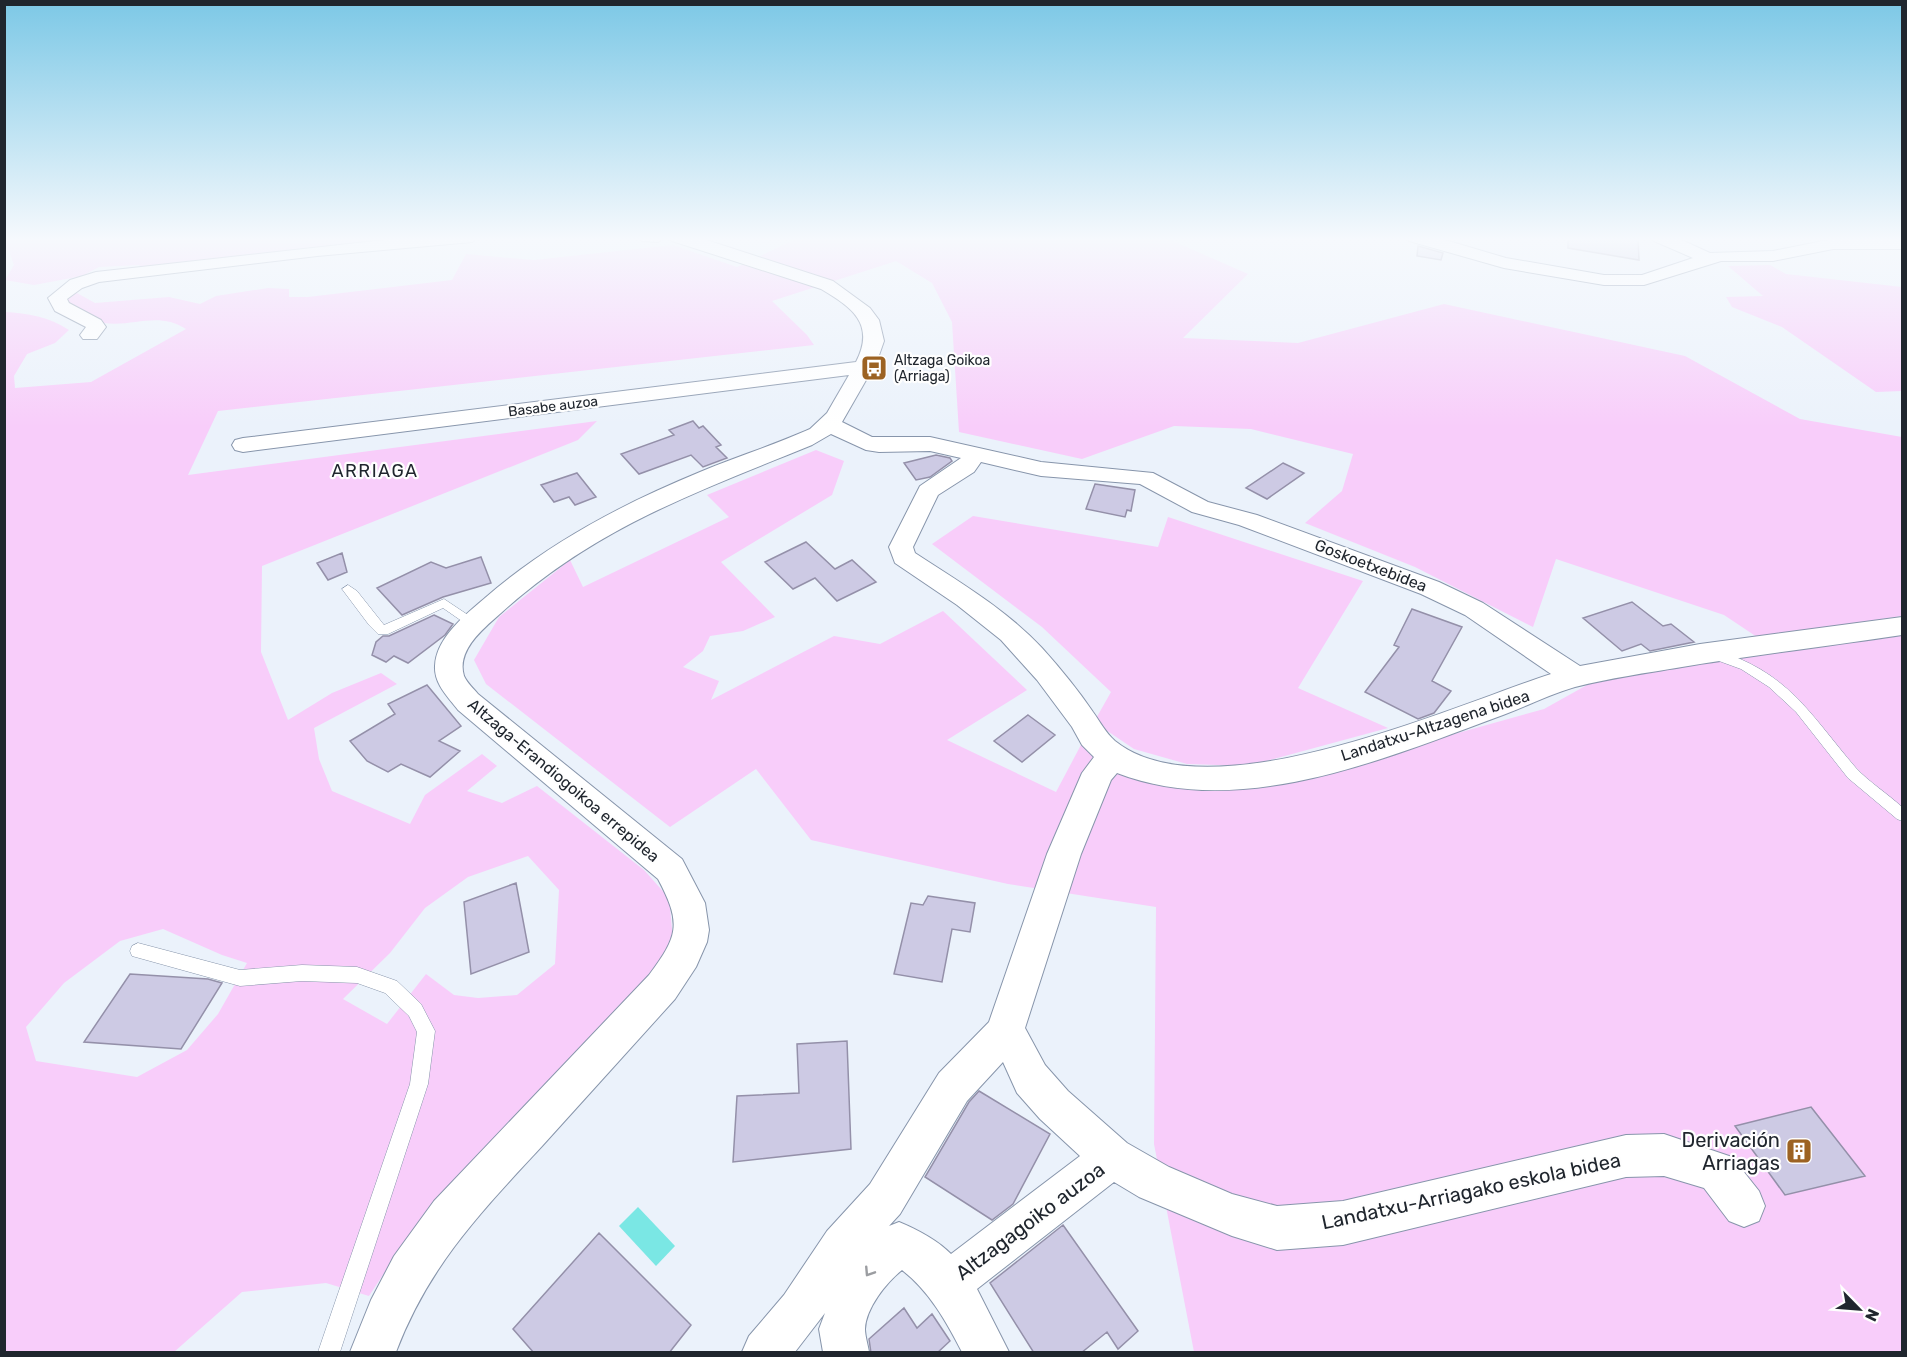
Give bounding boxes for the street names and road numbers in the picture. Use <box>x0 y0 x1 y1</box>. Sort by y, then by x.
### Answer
street label: Basabe auzoa <box>507 393 599 420</box>
street label: Goskoetxebidea <box>1312 535 1430 596</box>
street label: Landatxu-Altzagena bidea <box>1338 686 1532 765</box>
street label: Altzaga-Erandiogoikoa errepidea <box>464 695 663 866</box>
street label: Landatxu-Arriagako eskola bidea <box>1319 1148 1623 1234</box>
street label: Altzagagoiko auzoa <box>951 1157 1109 1285</box>

